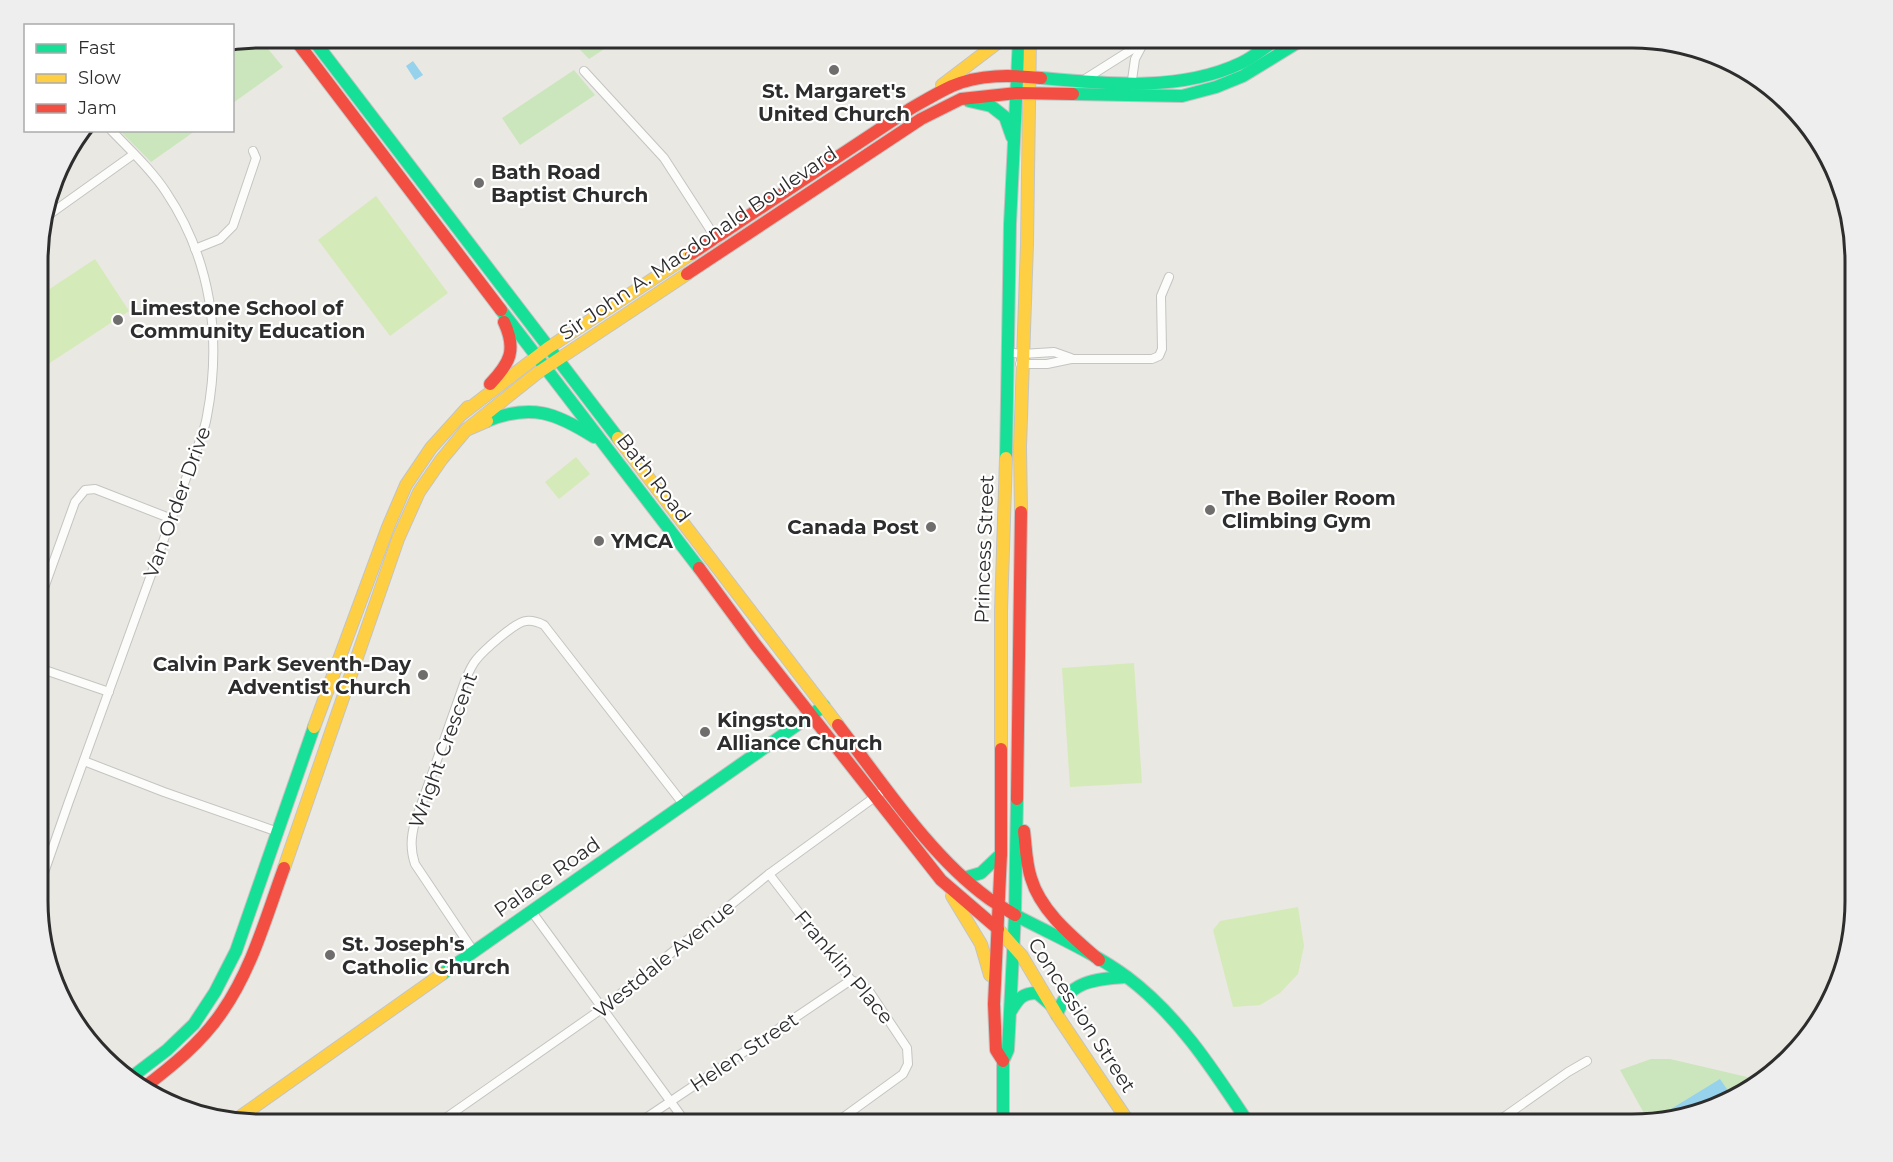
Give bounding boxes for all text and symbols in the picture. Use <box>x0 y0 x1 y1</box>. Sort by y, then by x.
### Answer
legend <box>24 24 234 132</box>
text: Fast <box>78 37 116 59</box>
marker: St. Margaret's United Church <box>827 63 841 77</box>
text: Slow <box>78 67 121 89</box>
place label: St. Margaret's United Church <box>758 79 910 126</box>
text: Jam <box>77 97 117 119</box>
street label: Sir John A. Macdonald Boulevard <box>555 141 841 345</box>
place label: Bath Road Baptist Church <box>491 160 648 207</box>
marker: Bath Road Baptist Church <box>472 176 486 190</box>
place label: Limestone School of Community Education <box>130 296 365 343</box>
marker: Limestone School of Community Education <box>111 313 125 327</box>
street label: Van Order Drive <box>138 423 216 581</box>
street label: Bath Road <box>612 429 696 527</box>
street label: Princess Street <box>969 474 999 624</box>
place label: The Boiler Room Climbing Gym <box>1222 486 1396 533</box>
marker: The Boiler Room Climbing Gym <box>1203 503 1217 517</box>
place label: Canada Post <box>787 515 919 539</box>
marker: Canada Post <box>924 520 938 534</box>
place label: YMCA <box>610 529 674 553</box>
marker: YMCA <box>592 534 606 548</box>
place label: Calvin Park Seventh-Day Adventist Church <box>153 652 412 699</box>
marker: Calvin Park Seventh-Day Adventist Church <box>416 668 430 682</box>
street label: Wright Crescent <box>404 669 482 831</box>
place label: Kingston Alliance Church <box>716 708 883 755</box>
marker: Kingston Alliance Church <box>698 725 712 739</box>
street label: Palace Road <box>489 832 605 922</box>
street label: Westdale Avenue <box>589 895 739 1023</box>
street label: Franklin Place <box>789 905 899 1029</box>
place label: St. Joseph's Catholic Church <box>342 932 510 979</box>
street label: Concession Street <box>1023 933 1141 1097</box>
marker: St. Joseph's Catholic Church <box>323 948 337 962</box>
street label: Helen Street <box>685 1007 803 1097</box>

